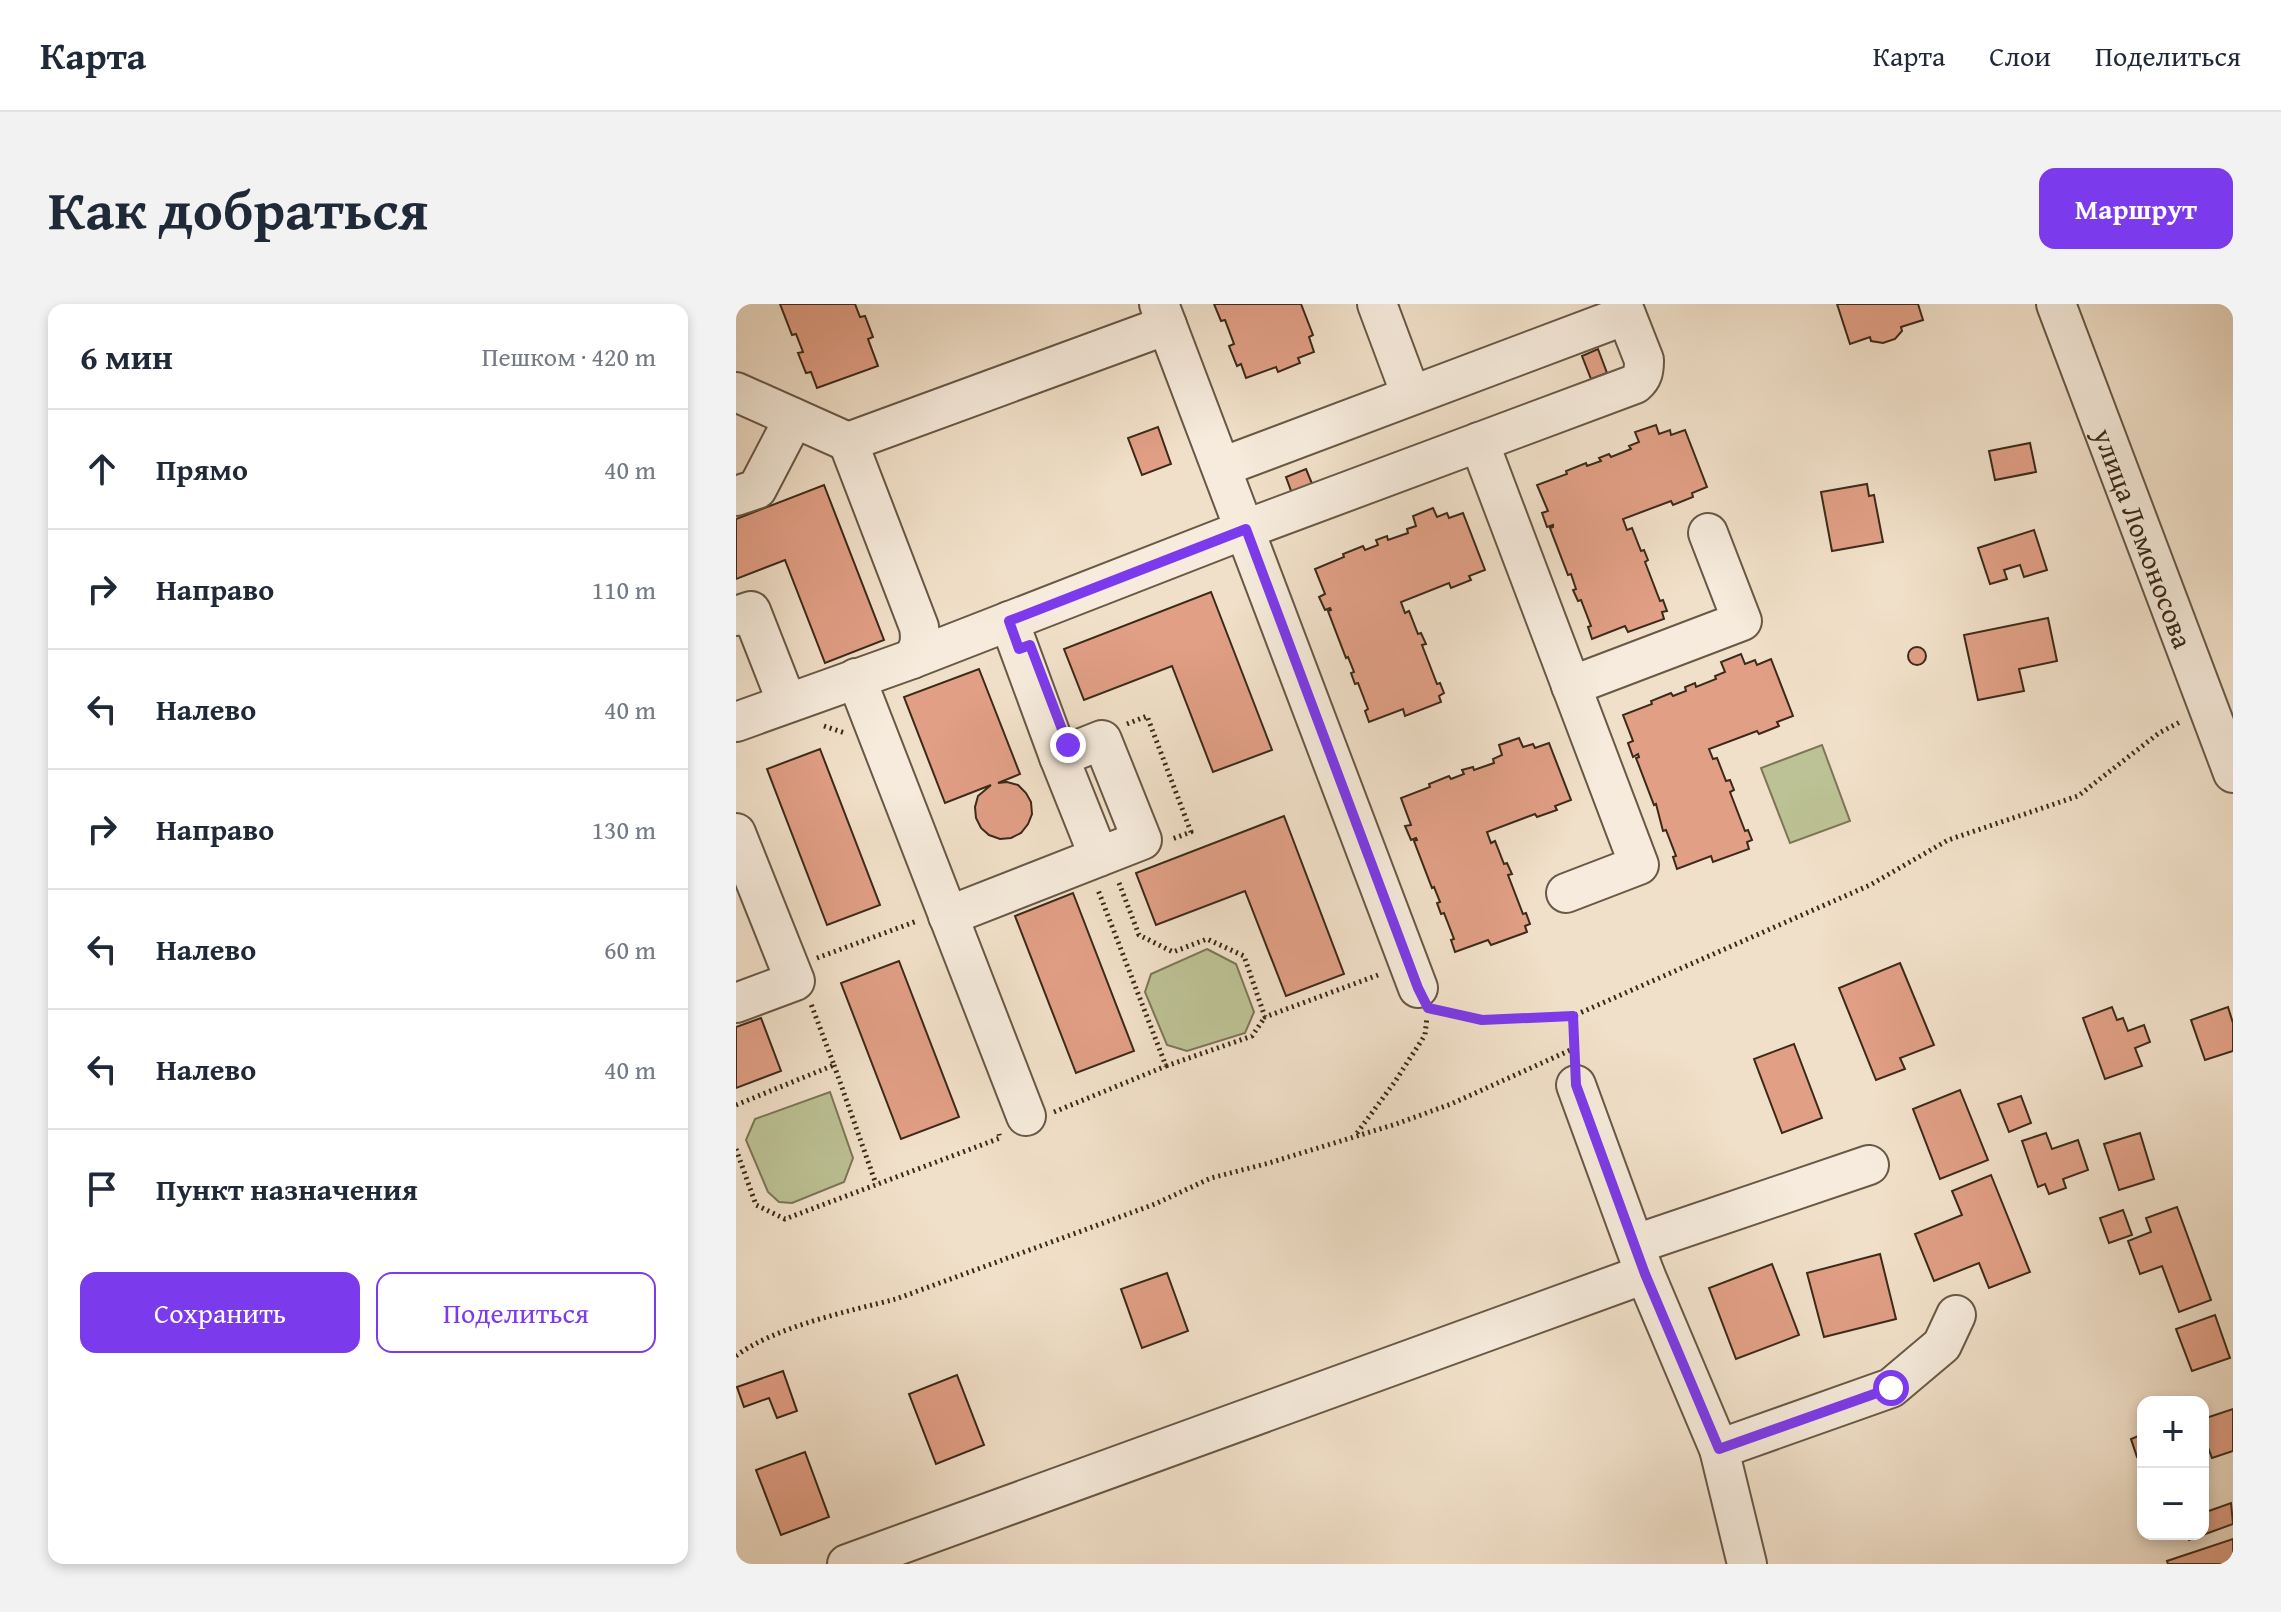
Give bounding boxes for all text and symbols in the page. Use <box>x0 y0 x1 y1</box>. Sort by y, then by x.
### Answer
text: Карта <box>40 27 146 83</box>
text: Карта <box>1873 35 1945 76</box>
text: Слои <box>1989 35 2051 76</box>
text: Поделиться <box>2095 35 2241 76</box>
text: Как добраться <box>48 167 428 250</box>
button: Маршрут <box>2039 168 2233 249</box>
text: 6 мин <box>80 332 173 381</box>
text: Пешком · 420 m <box>482 337 656 376</box>
street label: улица Ломоносова <box>2084 421 2205 655</box>
icon: ahead <box>80 447 124 491</box>
text: Прямо <box>156 447 248 491</box>
text: 40 m <box>604 450 656 489</box>
icon: right <box>80 567 124 611</box>
text: Направо <box>156 567 274 611</box>
text: 110 m <box>591 570 656 609</box>
icon: left <box>80 687 124 731</box>
text: Налево <box>156 687 256 731</box>
text: 40 m <box>604 690 656 729</box>
route end <box>1050 727 1086 763</box>
icon: right <box>80 807 124 851</box>
text: Направо <box>156 807 274 851</box>
text: 130 m <box>591 810 656 849</box>
icon: left <box>80 927 124 971</box>
text: Налево <box>156 927 256 971</box>
text: 60 m <box>604 930 656 969</box>
icon: left <box>80 1047 124 1091</box>
text: Налево <box>156 1047 256 1091</box>
text: 40 m <box>604 1050 656 1089</box>
icon: arrive <box>80 1167 124 1211</box>
text: Пункт назначения <box>156 1167 418 1211</box>
button: Сохранить <box>80 1272 360 1353</box>
button: Поделиться <box>376 1272 656 1353</box>
route start <box>1873 1370 1909 1406</box>
map controls <box>2137 1396 2209 1540</box>
button: + <box>2137 1396 2209 1468</box>
button: − <box>2137 1468 2209 1540</box>

